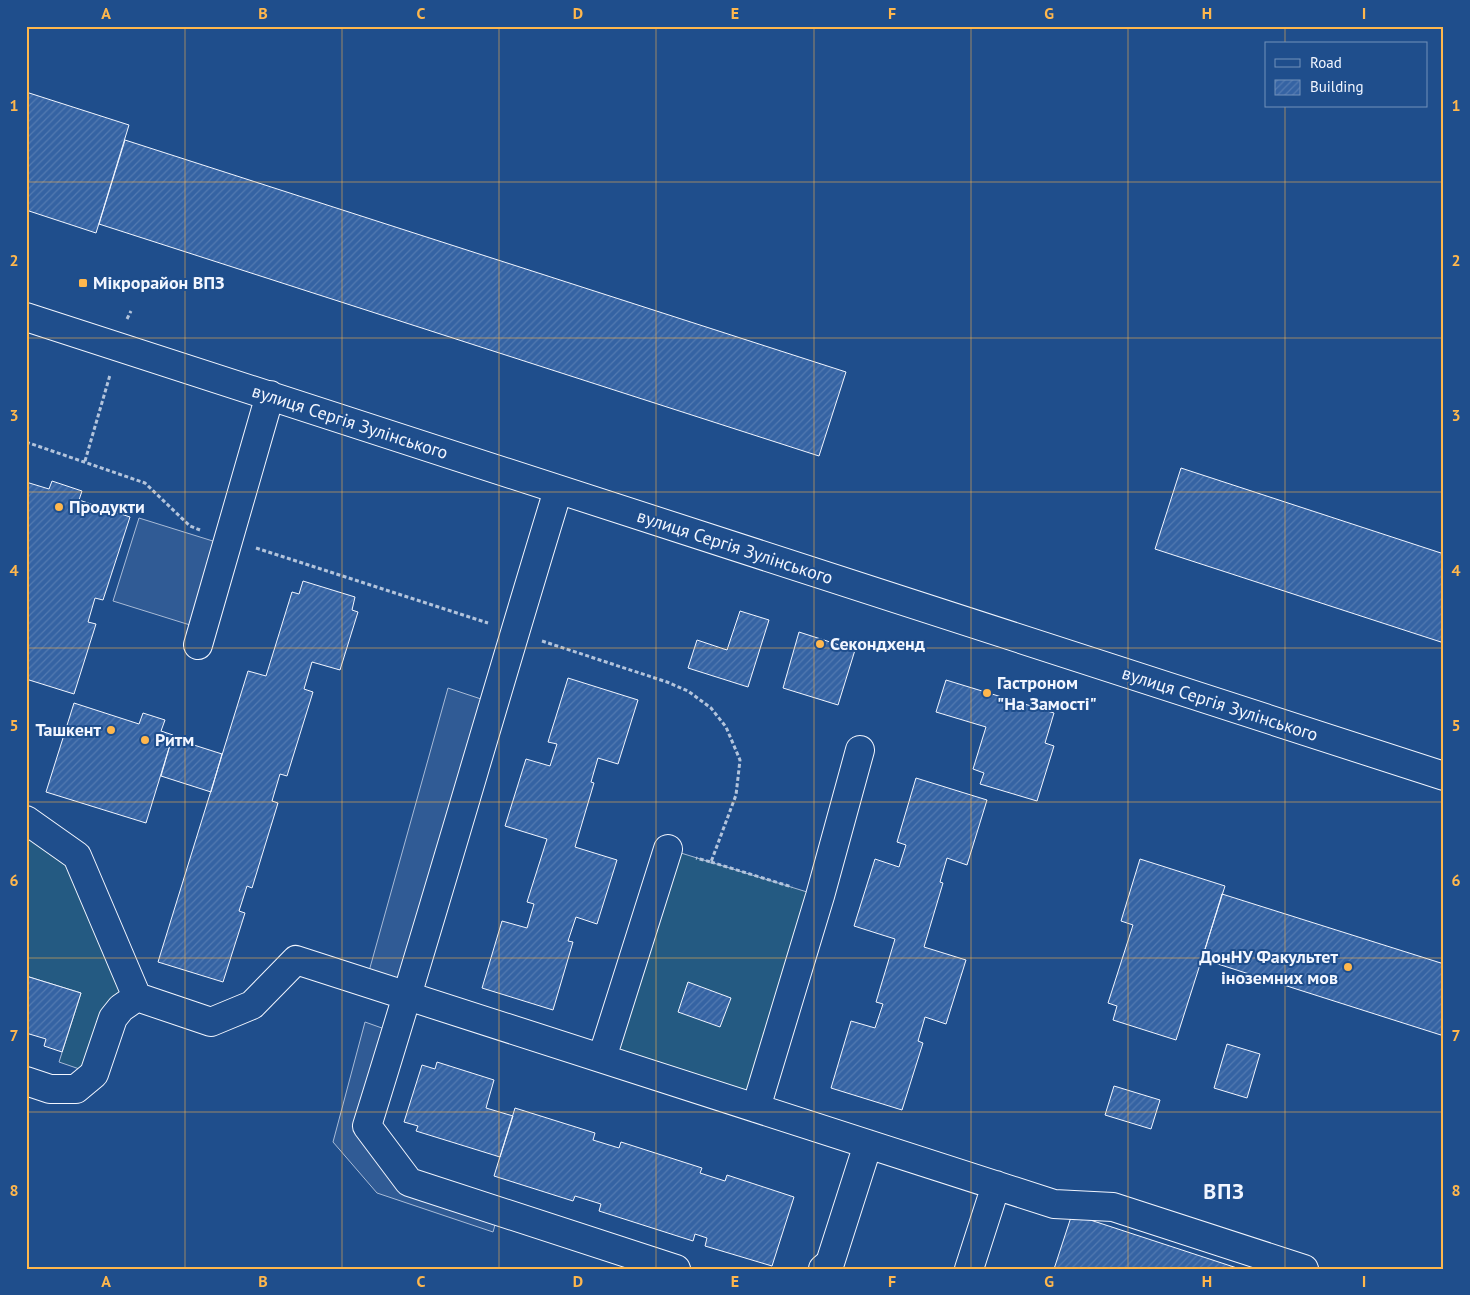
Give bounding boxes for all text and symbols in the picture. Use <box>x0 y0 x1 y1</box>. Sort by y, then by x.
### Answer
text: A <box>101 3 111 23</box>
text: B <box>258 3 268 23</box>
text: C <box>417 3 426 23</box>
text: D <box>573 3 583 23</box>
text: E <box>731 3 739 23</box>
text: F <box>888 3 896 23</box>
text: G <box>1044 3 1054 23</box>
text: H <box>1202 3 1212 23</box>
text: I <box>1362 3 1366 23</box>
legend <box>1265 42 1428 108</box>
text: Road <box>1310 53 1342 72</box>
text: Building <box>1310 77 1364 96</box>
text: 1 <box>9 95 19 115</box>
text: 1 <box>1451 95 1461 115</box>
text: 2 <box>9 250 19 270</box>
text: 2 <box>1451 250 1461 270</box>
place label: Мікрорайон ВПЗ <box>93 271 224 294</box>
marker: Мікрорайон ВПЗ <box>77 277 89 289</box>
street label: вулиця Сергія Зулінського <box>249 379 451 464</box>
text: 3 <box>9 405 19 425</box>
text: 3 <box>1451 405 1461 425</box>
place label: Продукти <box>69 495 145 518</box>
marker: Продукти <box>53 501 65 513</box>
street label: вулиця Сергія Зулінського <box>634 504 836 589</box>
text: 4 <box>9 560 19 580</box>
text: 4 <box>1451 560 1461 580</box>
place label: Секондхенд <box>830 632 925 655</box>
marker: Секондхенд <box>814 638 826 650</box>
street label: вулиця Сергія Зулінського <box>1119 661 1321 746</box>
place label: Гастроном "На Замості" <box>997 671 1097 715</box>
marker: Гастроном "На Замості" <box>981 687 993 699</box>
text: 5 <box>9 715 19 735</box>
text: 5 <box>1451 715 1461 735</box>
place label: Ташкент <box>36 718 101 741</box>
marker: Ташкент <box>105 724 117 736</box>
place label: Ритм <box>155 728 194 751</box>
marker: Ритм <box>139 734 151 746</box>
text: 6 <box>9 870 19 890</box>
text: 6 <box>1451 870 1461 890</box>
place label: ДонНУ Факультет іноземних мов <box>1199 945 1338 989</box>
marker: ДонНУ Факультет іноземних мов <box>1342 961 1354 973</box>
text: 7 <box>9 1025 19 1045</box>
text: 7 <box>1451 1025 1461 1045</box>
district label: ВПЗ <box>1203 1177 1245 1205</box>
text: 8 <box>9 1180 19 1200</box>
text: 8 <box>1451 1180 1461 1200</box>
text: A <box>101 1271 111 1291</box>
text: B <box>258 1271 268 1291</box>
text: C <box>417 1271 426 1291</box>
text: D <box>573 1271 583 1291</box>
text: E <box>731 1271 739 1291</box>
text: F <box>888 1271 896 1291</box>
text: G <box>1044 1271 1054 1291</box>
text: H <box>1202 1271 1212 1291</box>
text: I <box>1362 1271 1366 1291</box>

